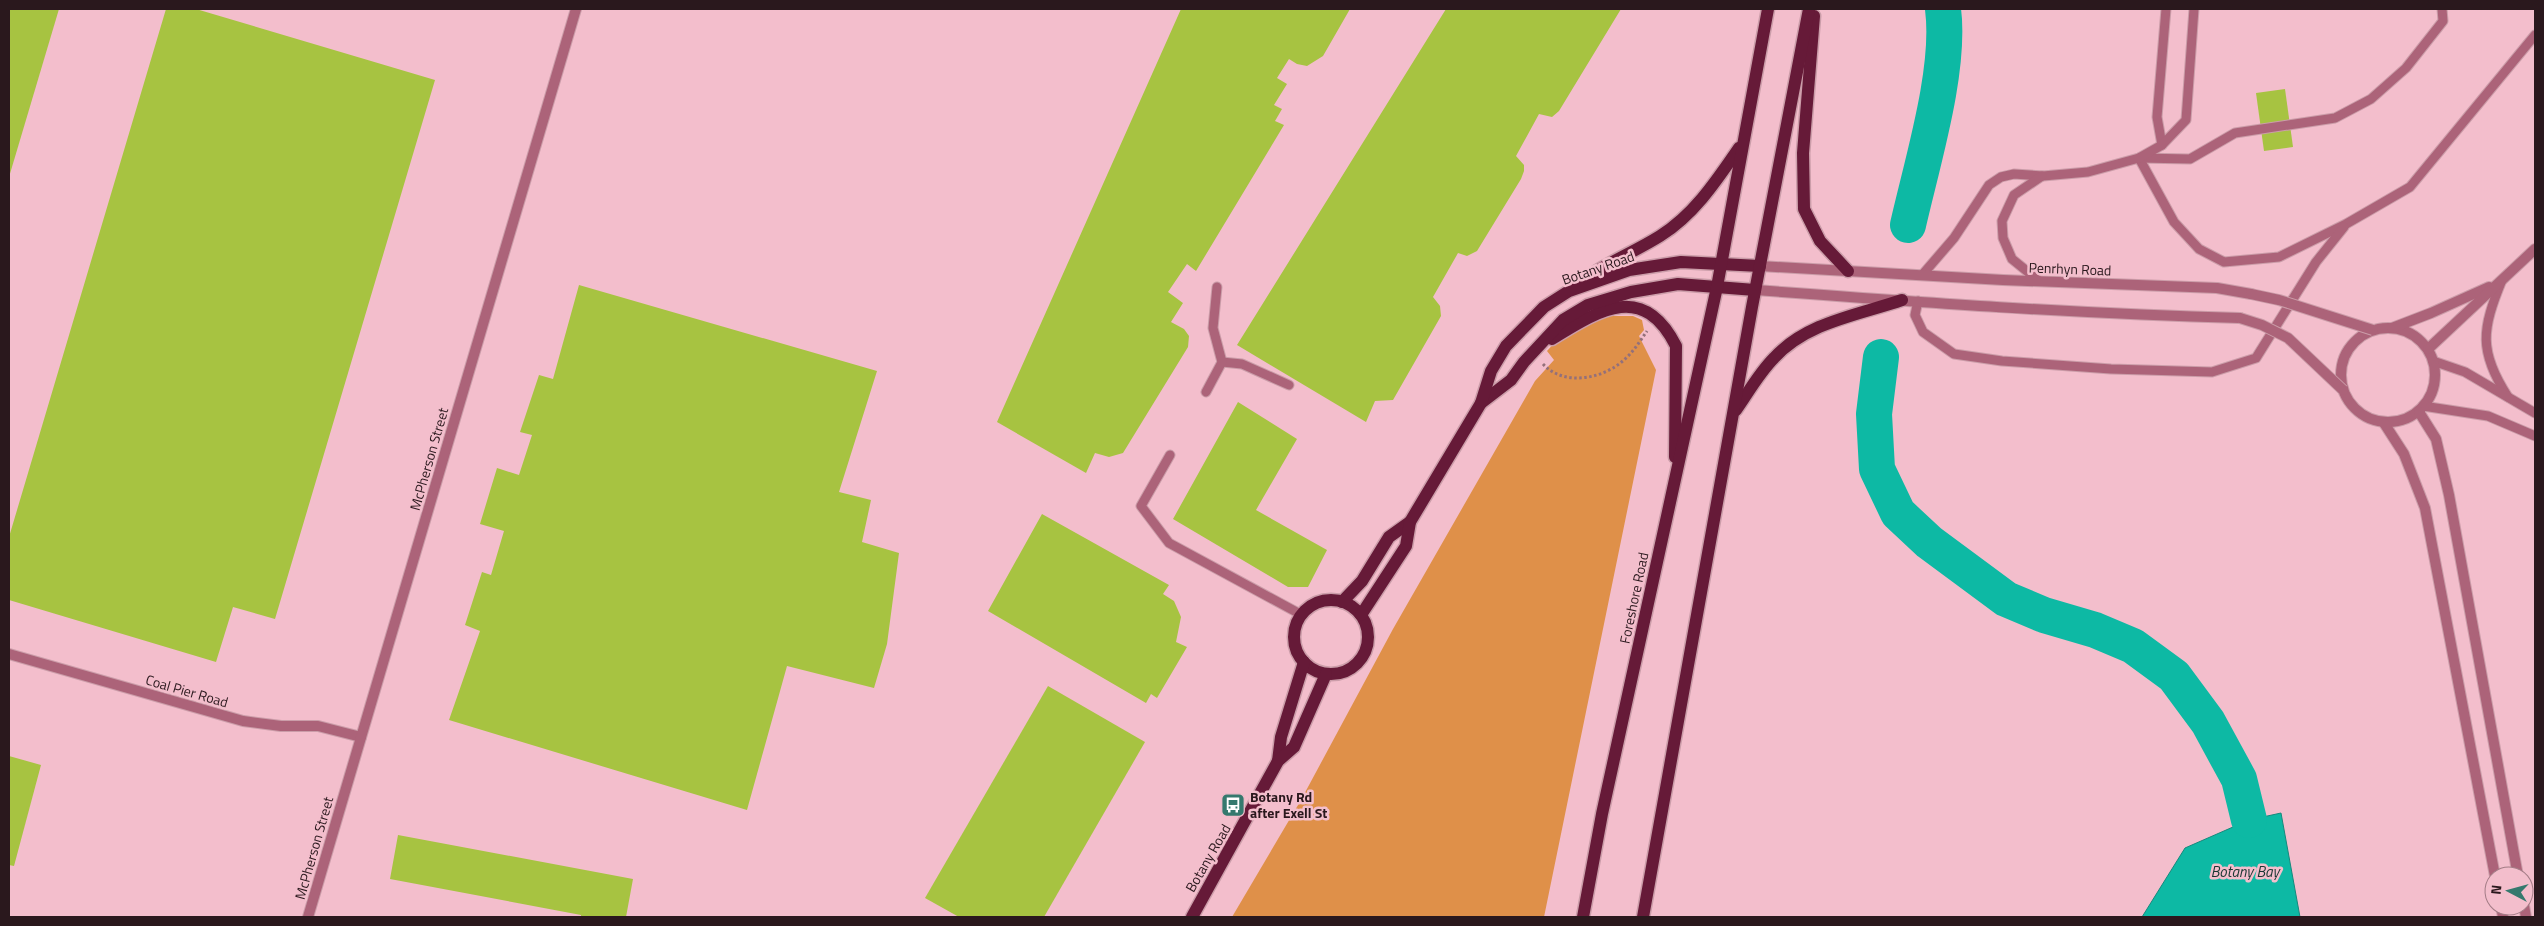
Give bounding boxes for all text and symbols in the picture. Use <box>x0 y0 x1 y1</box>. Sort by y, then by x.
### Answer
street label: Botany Road <box>1559 245 1637 290</box>
street label: Penrhyn Road <box>2028 257 2112 280</box>
street label: McPherson Street <box>404 405 453 513</box>
street label: Foreshore Road <box>1614 550 1653 646</box>
street label: Coal Pier Road <box>143 669 231 712</box>
place label: Botany Rd after Exell St <box>1250 786 1327 823</box>
bus stop icon: Botany Rd after Exell St <box>1220 792 1246 818</box>
street label: McPherson Street <box>289 794 338 902</box>
street label: Botany Road <box>1180 820 1236 896</box>
water label: Botany Bay <box>2211 860 2282 883</box>
north arrow <box>2484 866 2534 916</box>
text: N <box>2485 884 2507 896</box>

